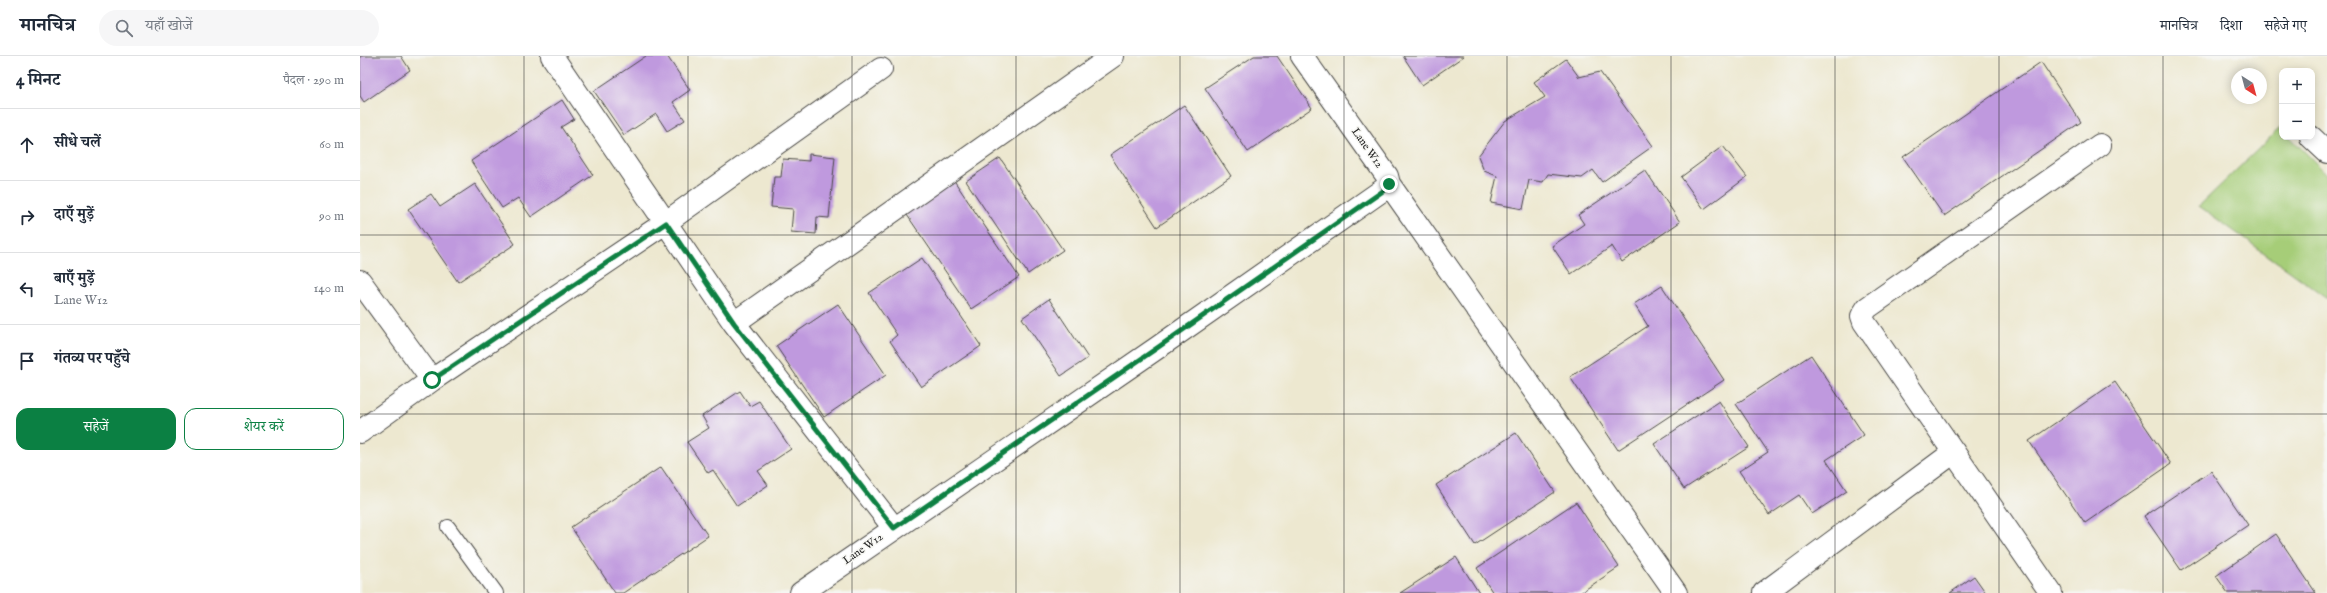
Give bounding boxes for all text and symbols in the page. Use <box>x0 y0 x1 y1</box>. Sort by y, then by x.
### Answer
search box <box>99 10 379 46</box>
text: मानचित्र <box>20 14 75 38</box>
text: यहाँ खोजें <box>145 16 193 35</box>
icon: search <box>113 17 135 39</box>
text: मानचित्र <box>2160 17 2198 35</box>
text: दिशा <box>2220 17 2242 35</box>
text: सहेजे गए <box>2264 17 2307 35</box>
north arrow <box>2231 68 2267 104</box>
map controls <box>2279 68 2315 140</box>
button: + <box>2279 68 2315 104</box>
text: 4 मिनट <box>16 70 60 91</box>
text: पैदल · 290 m <box>283 72 344 89</box>
button: − <box>2279 104 2315 140</box>
street label: Lane W12 <box>1348 125 1386 171</box>
text: सीधे चलें <box>54 133 101 152</box>
icon: ahead <box>16 134 38 156</box>
text: 60 m <box>319 136 344 153</box>
route end <box>1380 175 1398 193</box>
text: दाएँ मुड़ें <box>54 205 94 224</box>
icon: right <box>16 206 38 228</box>
text: 90 m <box>319 208 344 225</box>
text: बाएँ मुड़ें <box>54 269 94 288</box>
icon: left <box>16 278 38 300</box>
text: 140 m <box>314 280 344 297</box>
text: Lane W12 <box>54 292 108 309</box>
text: गंतव्य पर पहुँचे <box>54 349 130 368</box>
icon: arrive <box>16 350 38 372</box>
route start <box>423 371 441 389</box>
button: सहेजें <box>16 408 176 450</box>
button: शेयर करें <box>184 408 344 450</box>
street label: Lane W12 <box>840 530 886 568</box>

